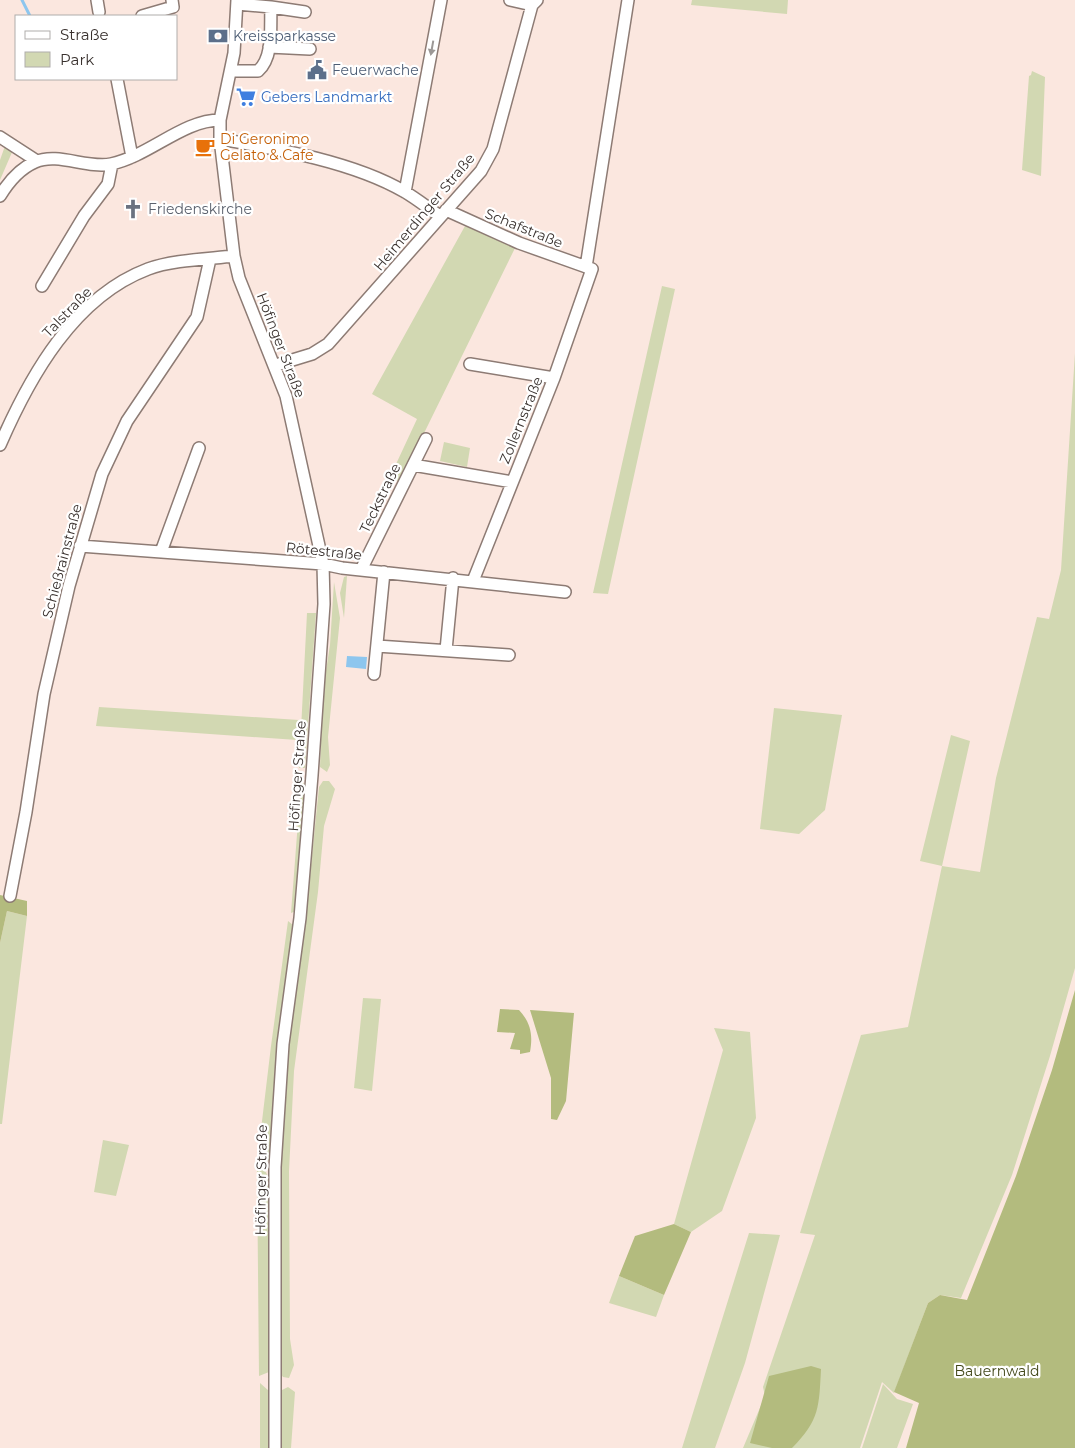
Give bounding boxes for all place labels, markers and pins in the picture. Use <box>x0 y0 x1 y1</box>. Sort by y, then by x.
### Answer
bank icon: Kreissparkasse <box>207 25 229 47</box>
place label: Kreissparkasse <box>233 27 336 45</box>
public building icon: Feuerwache <box>306 59 328 81</box>
place label: Feuerwache <box>332 61 419 79</box>
supermarket icon: Gebers Landmarkt <box>235 86 257 108</box>
place label: Gebers Landmarkt <box>261 88 393 106</box>
place label: Di Geronimo Gelato & Cafe <box>220 130 313 164</box>
cafe icon: Di Geronimo Gelato & Cafe <box>194 136 216 158</box>
church icon: Friedenskirche <box>122 198 144 220</box>
place label: Friedenskirche <box>148 200 252 218</box>

